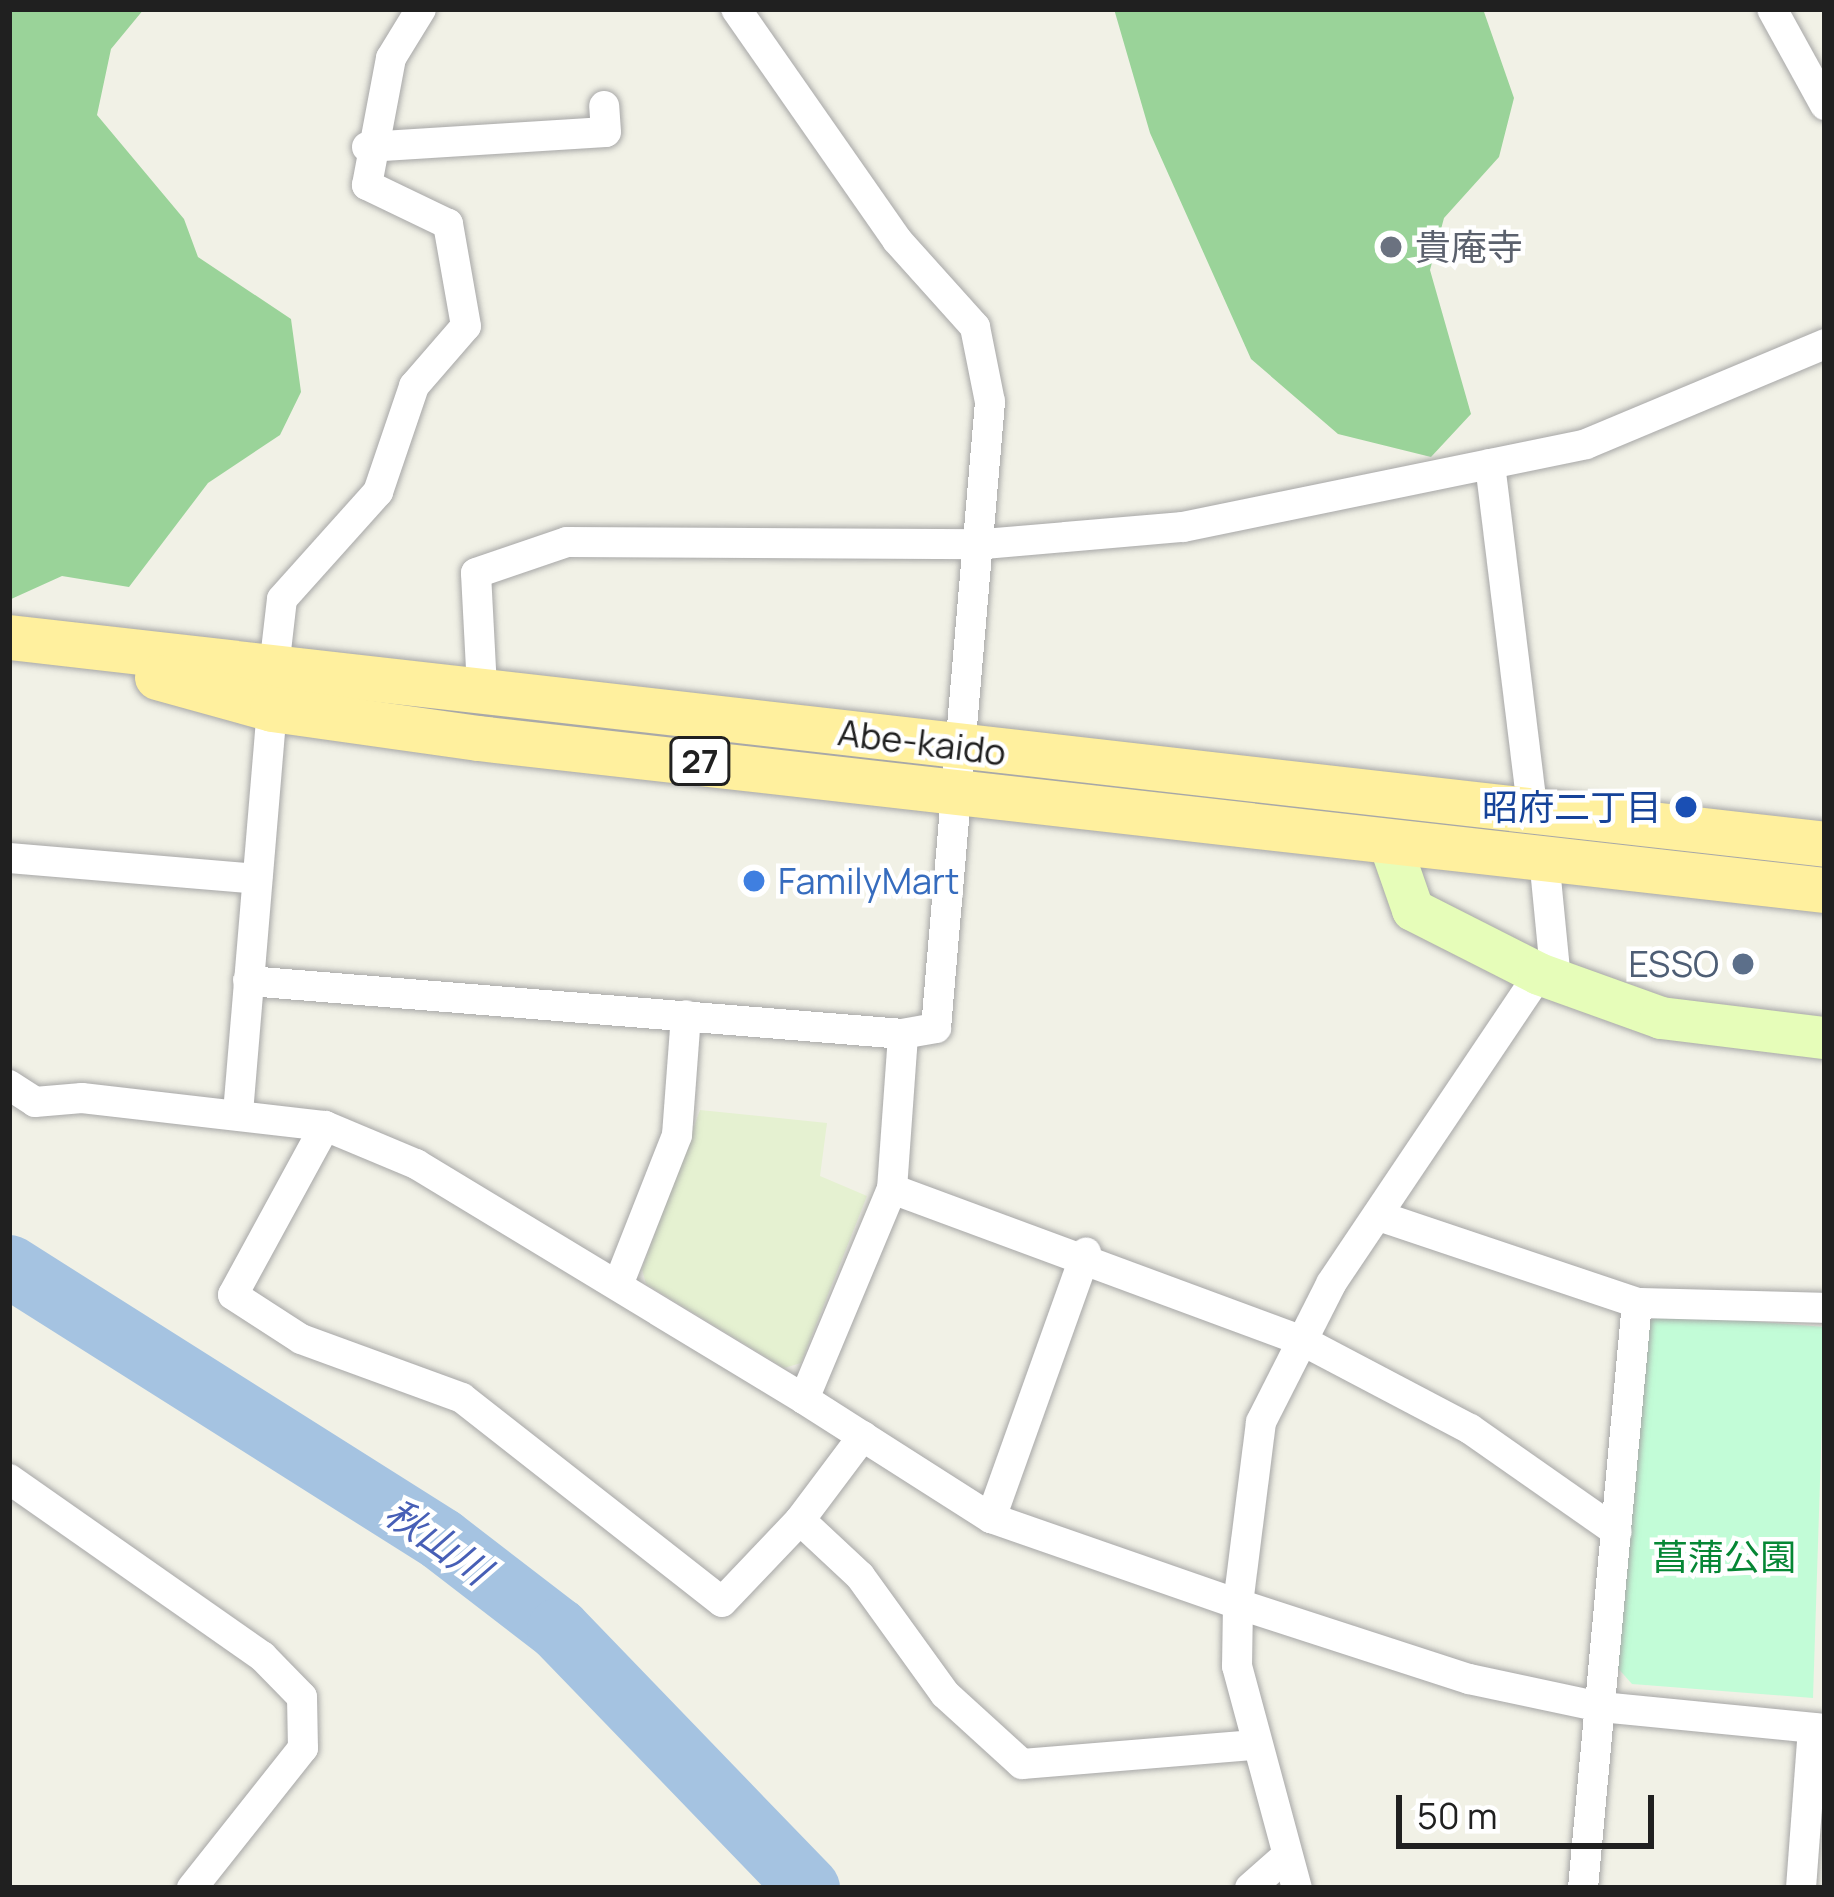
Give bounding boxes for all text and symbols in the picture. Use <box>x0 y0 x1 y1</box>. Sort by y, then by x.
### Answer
place label: 貴庵寺 <box>1415 225 1523 269</box>
marker: 貴庵寺 <box>1378 234 1404 260</box>
street label: Abe-kaido <box>835 710 1009 774</box>
road number: 27 <box>667 734 733 788</box>
place label: 昭府二丁目 <box>1482 785 1662 829</box>
marker: 昭府二丁目 <box>1673 794 1699 820</box>
place label: FamilyMart <box>778 859 959 903</box>
marker: FamilyMart <box>741 868 767 894</box>
place label: ESSO <box>1628 942 1719 986</box>
marker: ESSO <box>1730 951 1756 977</box>
water label: 秋山川 <box>377 1488 499 1594</box>
park label: 菖蒲公園 <box>1652 1535 1796 1579</box>
scale bar <box>1402 1771 1660 1845</box>
text: 50 m <box>1417 1791 1497 1840</box>

